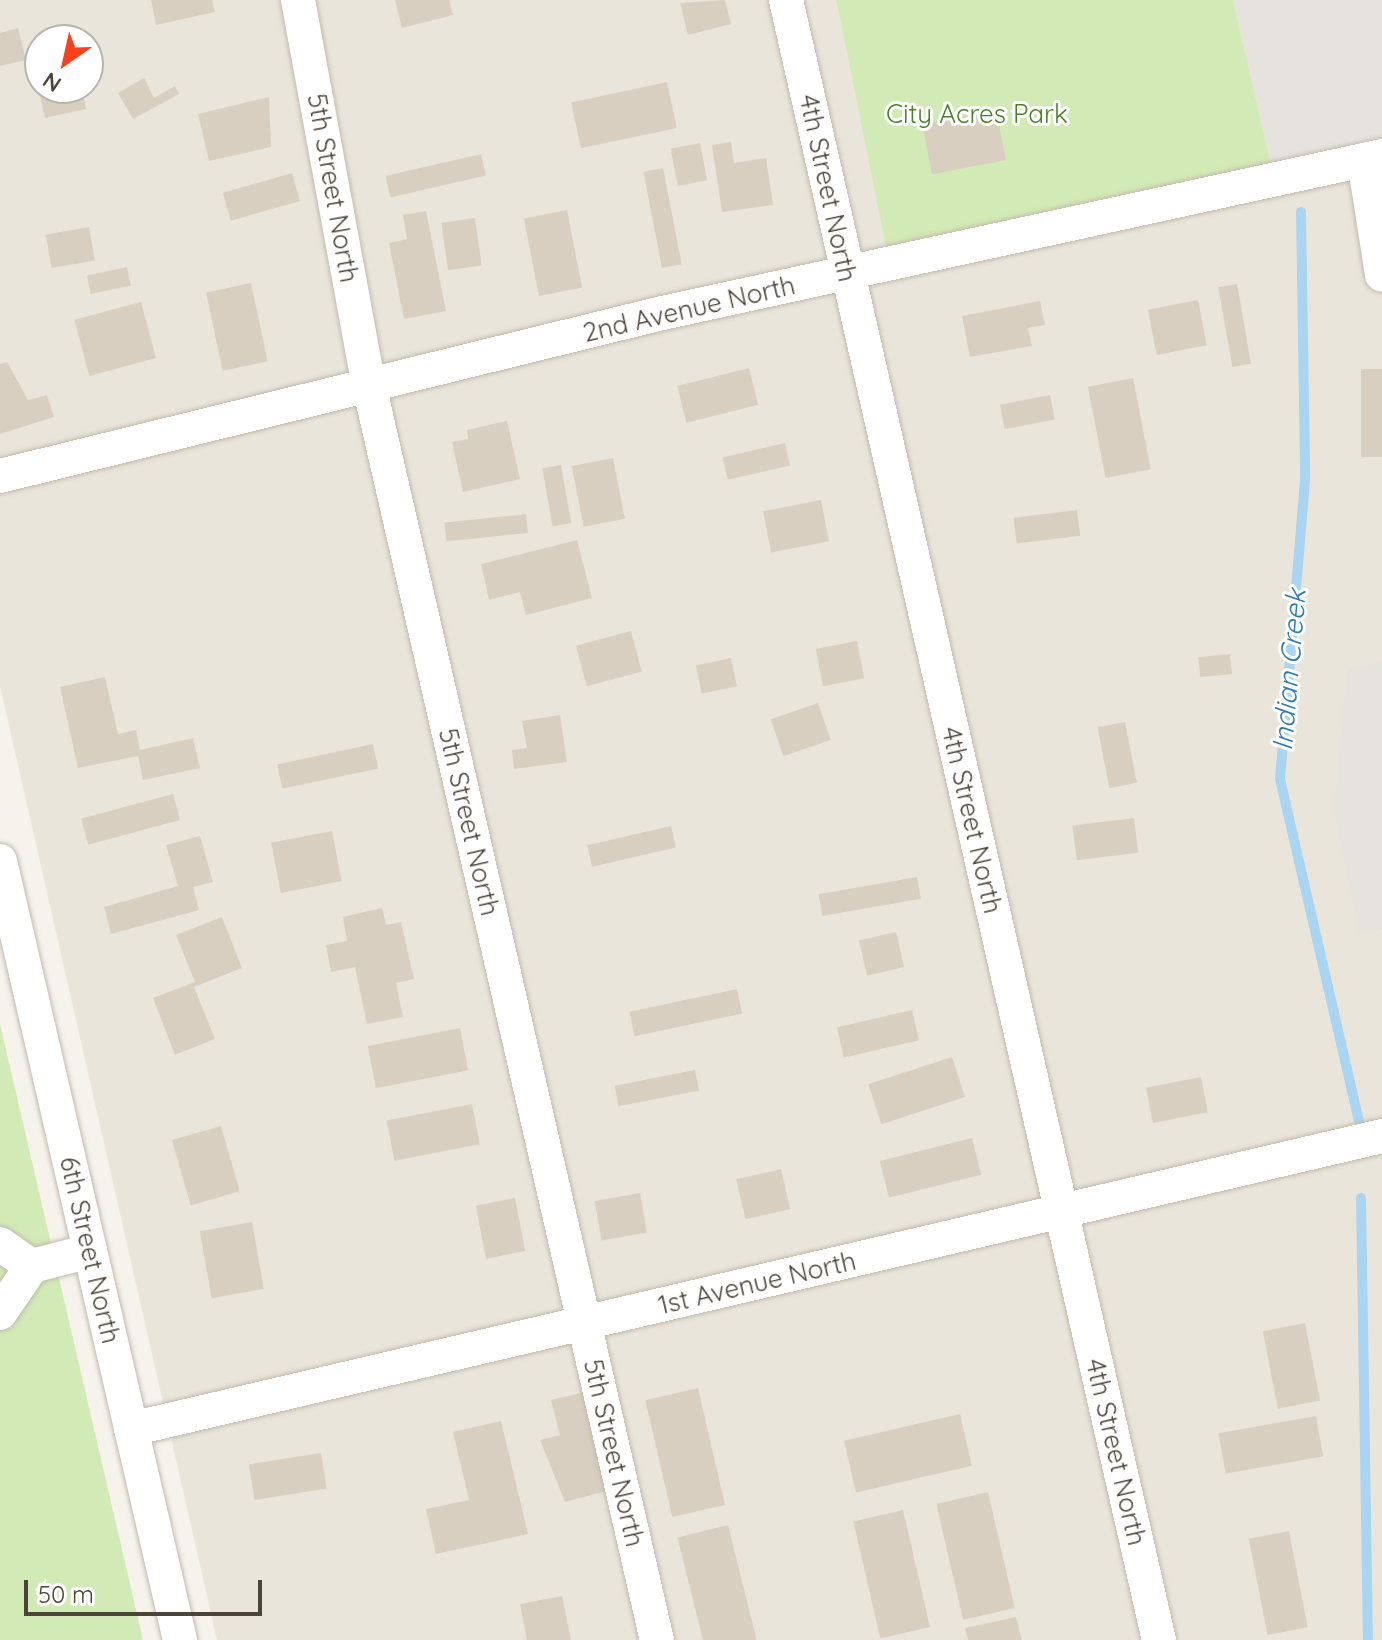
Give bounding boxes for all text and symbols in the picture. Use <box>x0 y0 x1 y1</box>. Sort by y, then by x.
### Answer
north arrow <box>24 24 104 104</box>
text: N <box>37 66 66 98</box>
street label: 5th Street North <box>301 91 365 285</box>
street label: 4th Street North <box>793 91 863 285</box>
park label: City Acres Park <box>886 98 1068 130</box>
street label: 2nd Avenue North <box>580 269 798 349</box>
water label: Indian Creek <box>1265 588 1313 752</box>
street label: 4th Street North <box>935 724 1009 916</box>
street label: 5th Street North <box>432 725 506 919</box>
street label: 6th Street North <box>53 1153 127 1347</box>
street label: 1st Avenue North <box>655 1245 859 1321</box>
street label: 5th Street North <box>577 1356 651 1550</box>
street label: 4th Street North <box>1079 1356 1153 1548</box>
scale bar <box>28 1564 266 1614</box>
text: 50 m <box>38 1579 94 1609</box>

